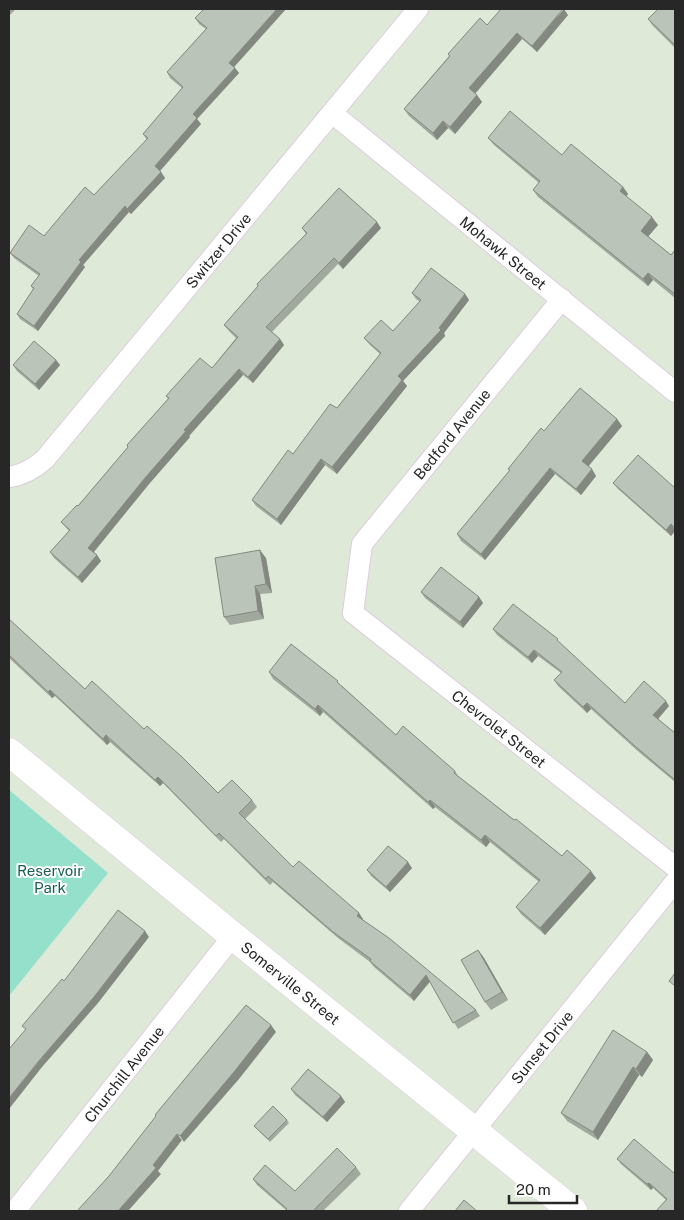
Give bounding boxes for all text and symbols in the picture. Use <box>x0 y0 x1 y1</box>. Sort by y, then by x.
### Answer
street label: Switzer Drive <box>182 209 254 291</box>
street label: Mohawk Street <box>457 212 550 293</box>
street label: Bedford Avenue <box>410 385 494 483</box>
street label: Chevrolet Street <box>449 686 550 771</box>
park label: Reservoir Park <box>17 862 83 896</box>
street label: Somerville Street <box>238 938 343 1028</box>
street label: Sunset Drive <box>507 1007 576 1087</box>
street label: Churchill Avenue <box>80 1022 167 1125</box>
scale bar <box>509 1172 576 1204</box>
text: 20 m <box>516 1181 551 1198</box>

